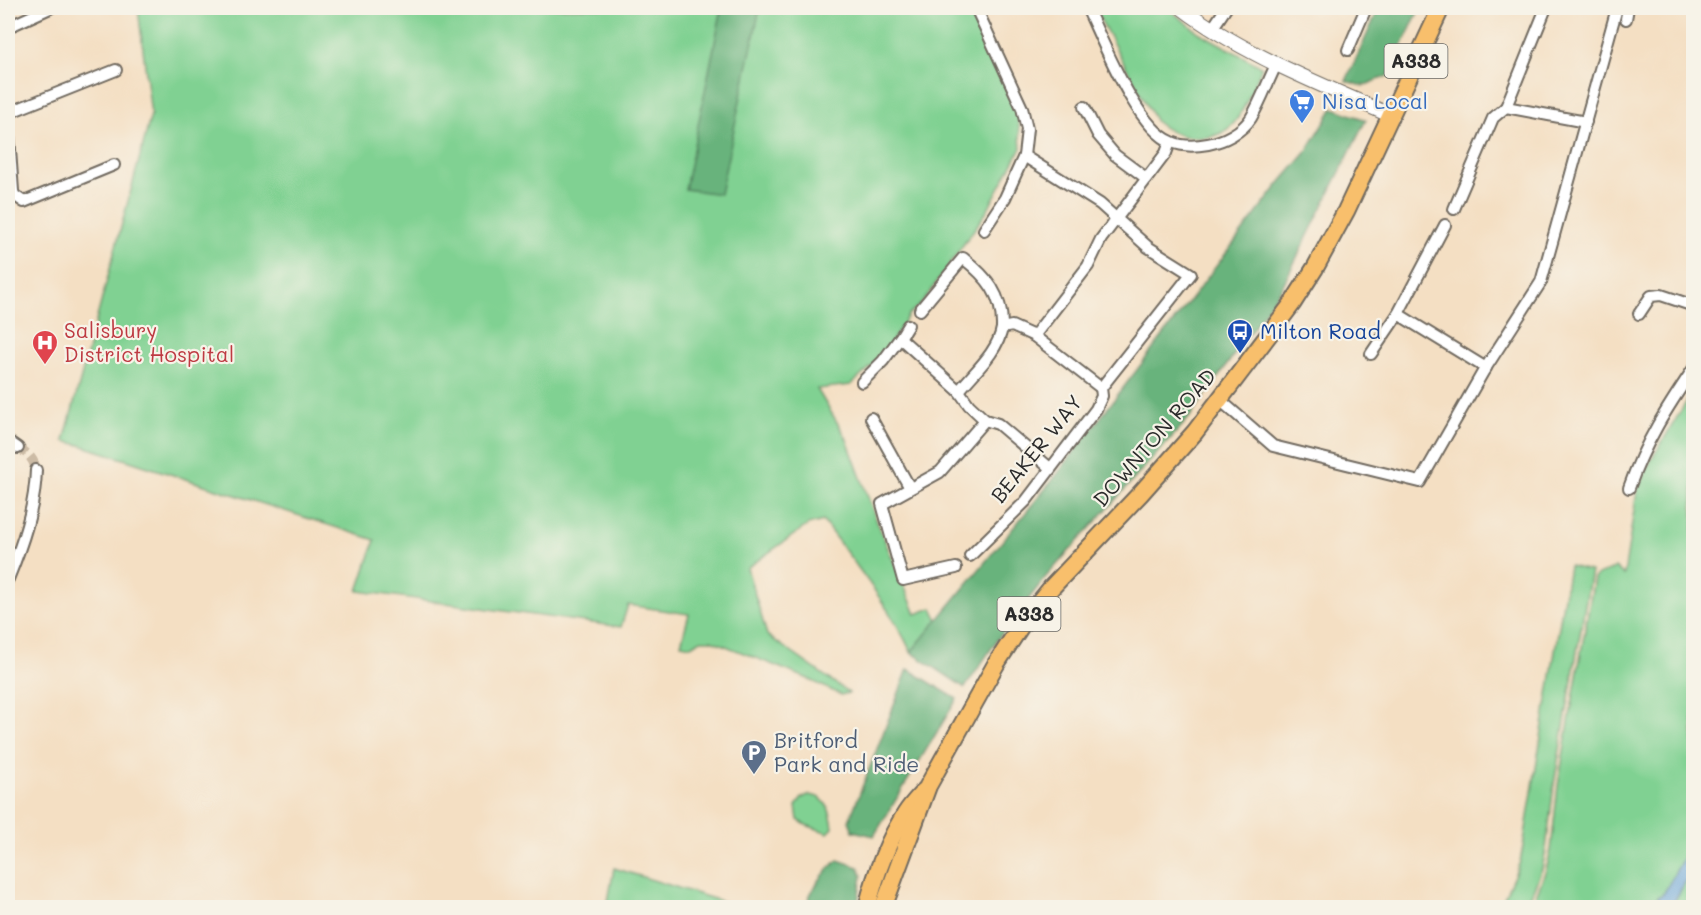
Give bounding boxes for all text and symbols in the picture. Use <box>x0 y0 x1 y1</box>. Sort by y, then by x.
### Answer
road number: A338 <box>1384 44 1448 78</box>
supermarket icon: Nisa Local <box>1287 87 1317 125</box>
place label: Nisa Local <box>1322 87 1428 114</box>
place label: Salisbury District Hospital <box>64 316 234 367</box>
bus stop icon: Milton Road <box>1225 317 1255 355</box>
place label: Milton Road <box>1260 317 1381 344</box>
hospital icon: Salisbury District Hospital <box>30 328 60 366</box>
street label: DOWNTON ROAD <box>1086 362 1221 512</box>
street label: BEAKER WAY <box>984 389 1088 508</box>
road number: A338 <box>998 597 1060 631</box>
place label: Britford Park and Ride <box>774 726 919 777</box>
parking icon: Britford Park and Ride <box>739 738 769 776</box>

